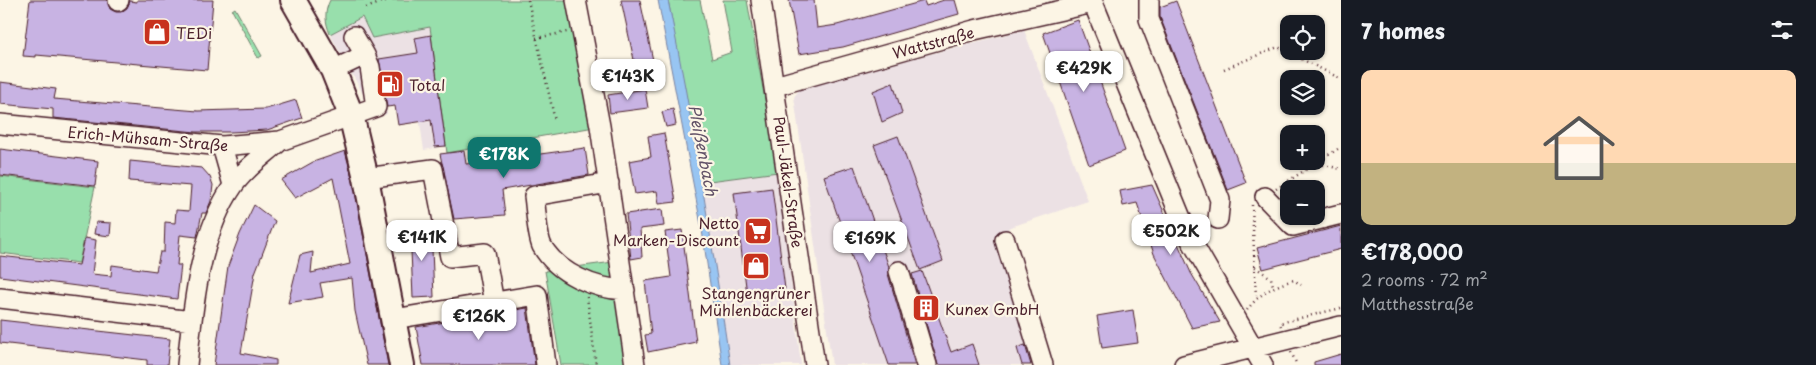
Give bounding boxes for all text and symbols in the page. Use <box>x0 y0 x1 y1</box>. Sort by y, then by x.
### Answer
text: 7 homes <box>1361 14 1445 46</box>
map controls <box>1280 15 1325 225</box>
button: locate <box>1280 15 1325 60</box>
icon: filters <box>1768 16 1796 44</box>
shop icon: TEDi <box>142 17 172 47</box>
street label: Wattstraße <box>890 20 976 64</box>
place label: TEDi <box>176 21 212 44</box>
pin: €429K <box>1049 51 1119 93</box>
text: €429K <box>1056 55 1112 79</box>
pin: €143K <box>593 58 663 101</box>
text: €143K <box>602 63 654 87</box>
fuel station icon: Total <box>375 69 405 99</box>
button: layers <box>1280 70 1325 115</box>
place label: Total <box>409 73 445 96</box>
water label: Pleißenbach <box>683 102 725 198</box>
icon: home <box>1534 103 1624 193</box>
street label: Paul-Jäkel-Straße <box>768 115 810 249</box>
street label: Erich-Mühsam-Straße <box>67 120 229 156</box>
button: + <box>1280 125 1325 170</box>
pin: €178K <box>469 136 539 179</box>
text: €178K <box>479 141 529 165</box>
button: − <box>1280 180 1325 225</box>
place label: Netto Marken-Discount <box>613 211 739 251</box>
pin: €502K <box>1136 214 1206 256</box>
supermarket icon: Netto Marken-Discount <box>743 216 773 246</box>
text: €502K <box>1142 218 1200 242</box>
pin: €141K <box>387 220 457 262</box>
pin: €169K <box>835 220 905 263</box>
text: €141K <box>397 224 447 248</box>
text: €169K <box>844 225 896 249</box>
text: €178,000 <box>1361 235 1463 267</box>
shop icon: Stangengrüner Mühlenbäckerei <box>741 251 771 281</box>
text: 2 rooms · 72 m² <box>1361 267 1488 291</box>
place label: Stangengrüner Mühlenbäckerei <box>699 281 813 321</box>
text: Matthesstraße <box>1361 291 1474 315</box>
building icon: Kunex GmbH <box>911 293 941 323</box>
place label: Kunex GmbH <box>945 297 1039 320</box>
pin: €126K <box>444 298 514 341</box>
text: €126K <box>453 303 506 327</box>

